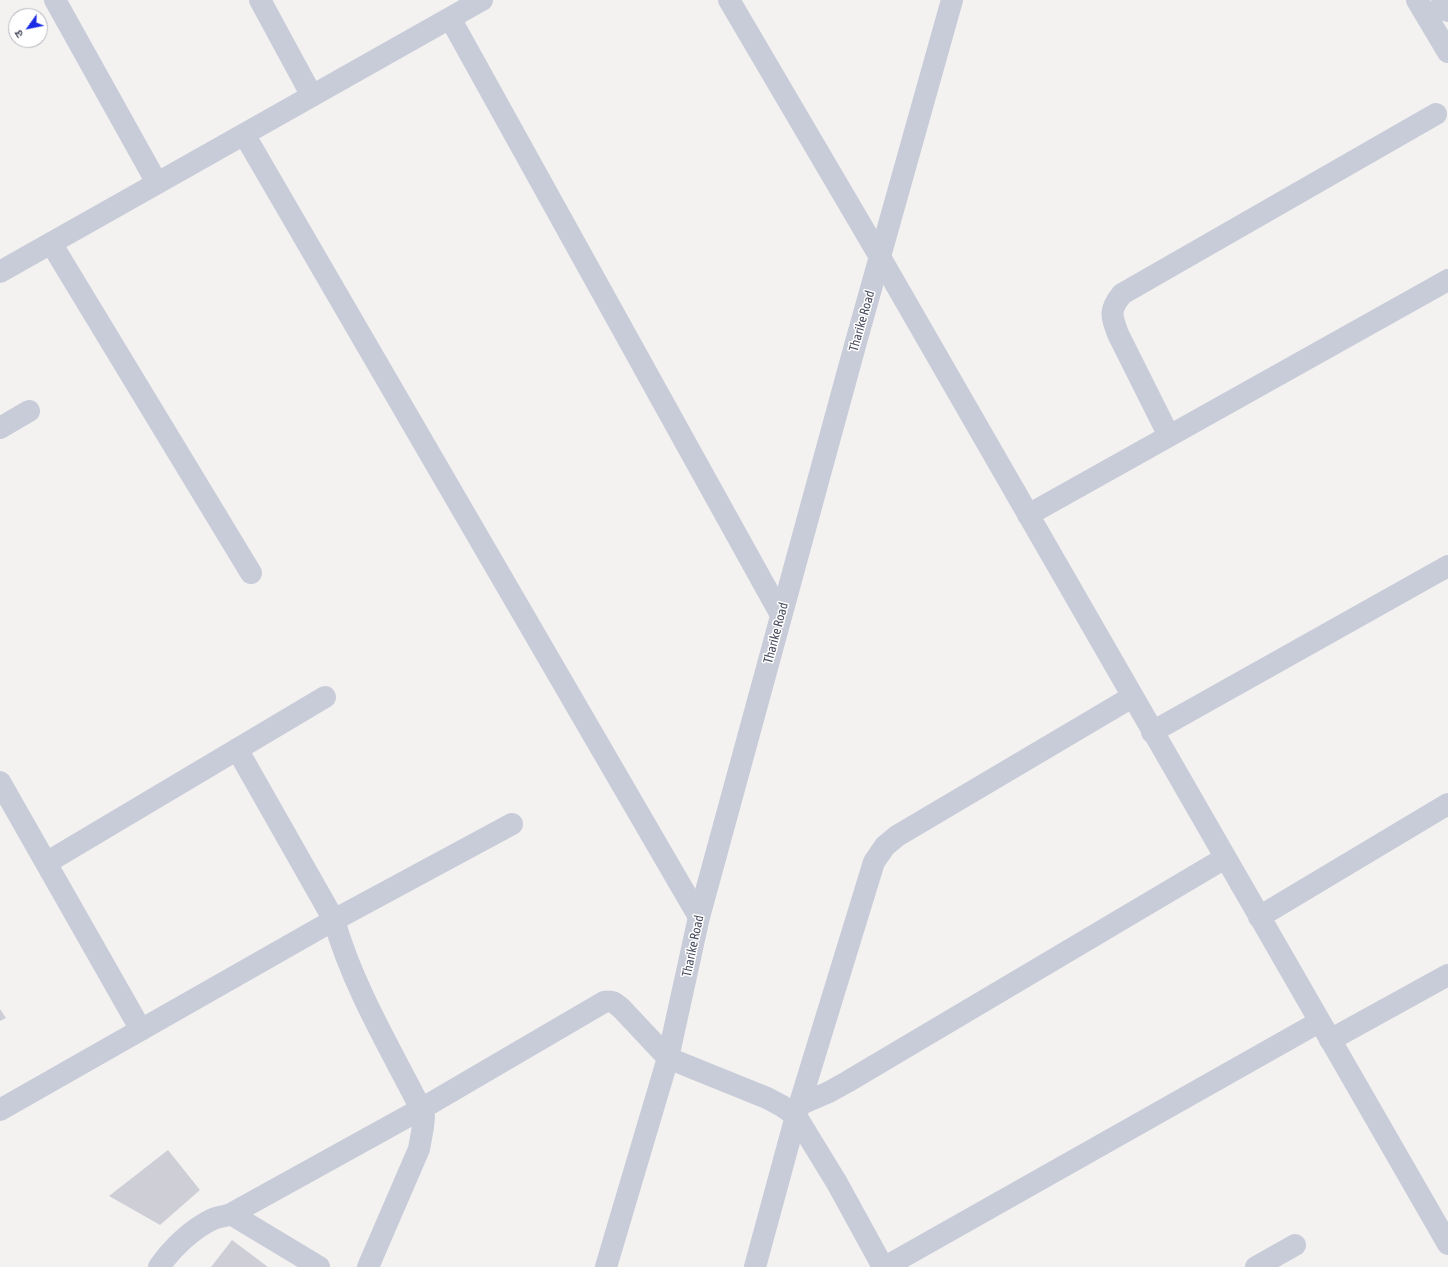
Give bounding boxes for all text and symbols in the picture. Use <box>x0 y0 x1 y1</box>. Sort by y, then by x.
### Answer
north arrow <box>8 8 48 48</box>
text: उ <box>12 28 26 40</box>
street label: Tharike Road <box>846 289 878 353</box>
street label: Tharike Road <box>760 601 792 665</box>
street label: Tharike Road <box>679 914 707 978</box>

